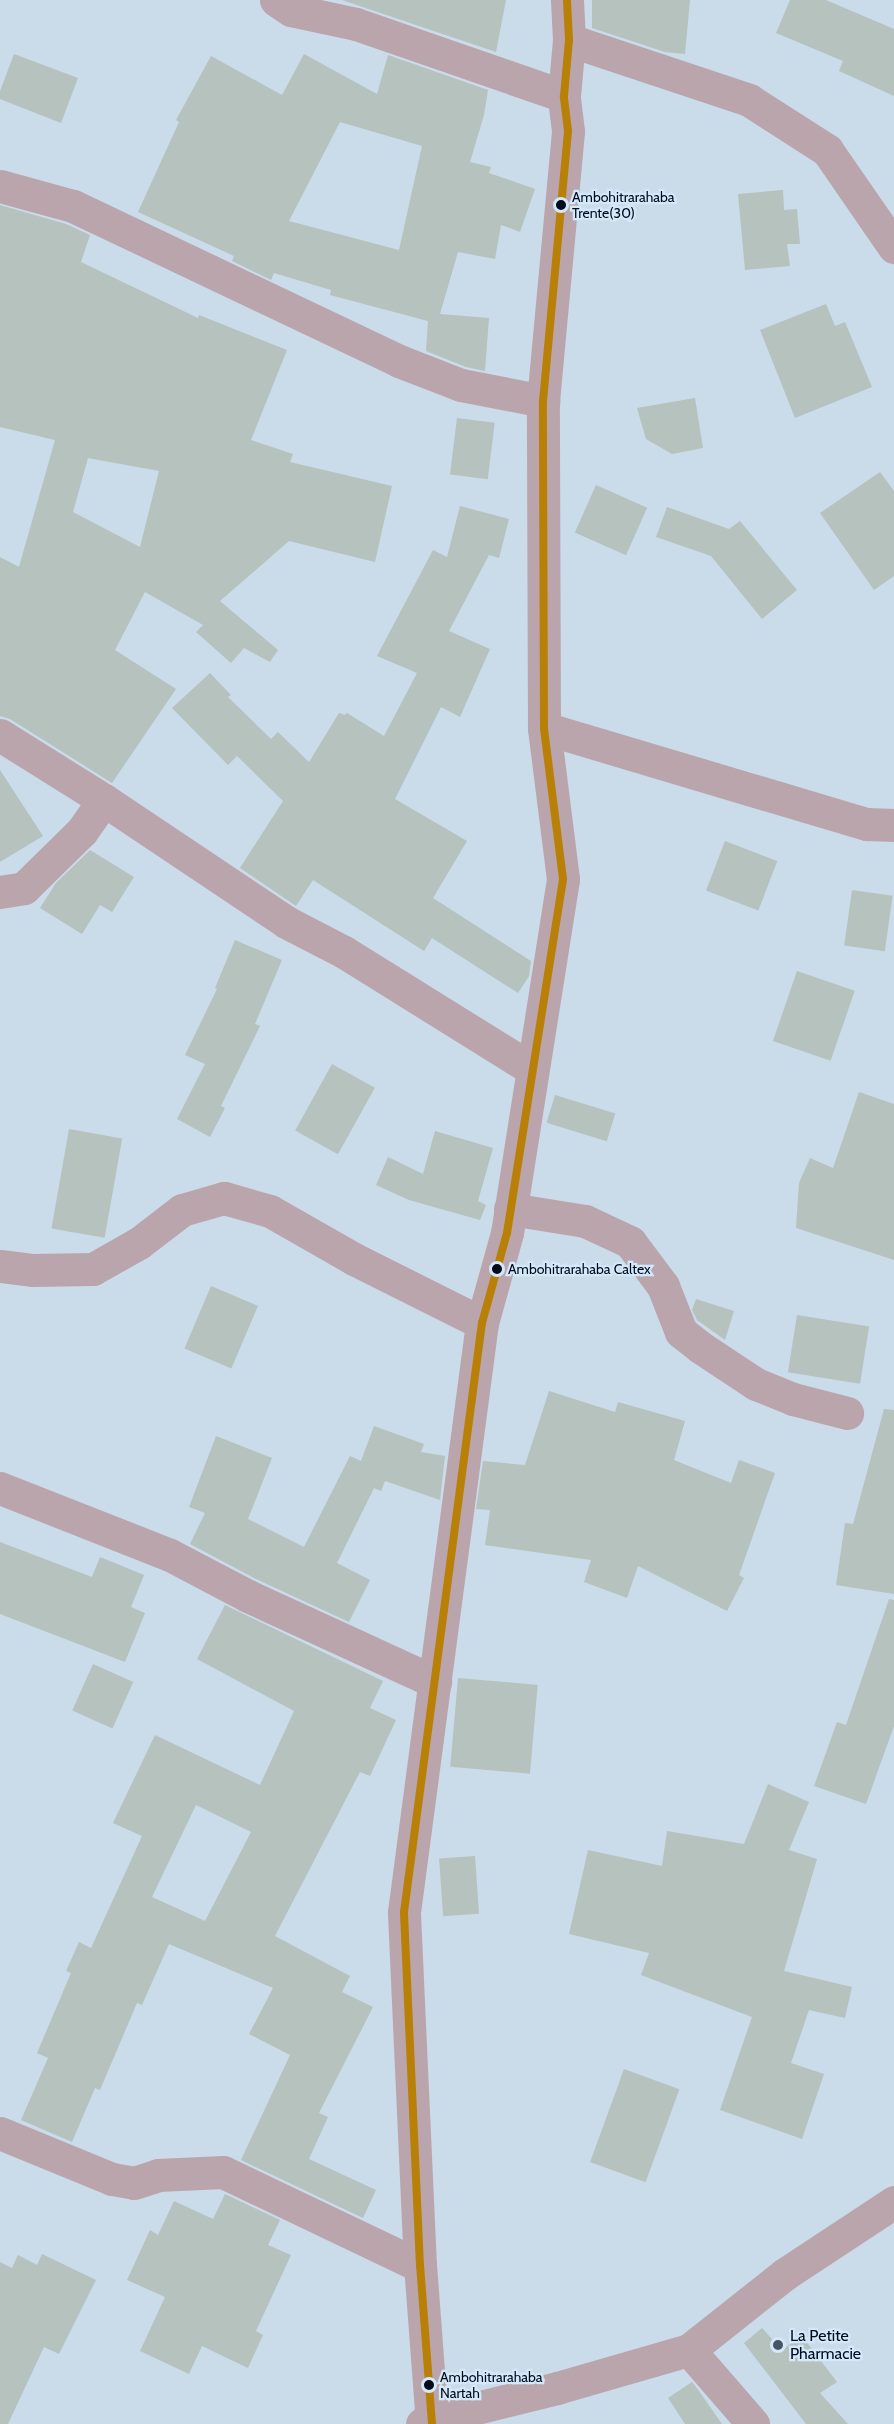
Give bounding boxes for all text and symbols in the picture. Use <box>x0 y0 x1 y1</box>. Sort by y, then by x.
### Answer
place label: Ambohitrarahaba Trente(30) <box>572 189 675 222</box>
marker: Ambohitrarahaba Trente(30) <box>555 199 567 211</box>
place label: Ambohitrarahaba Caltex <box>508 1261 651 1277</box>
marker: Ambohitrarahaba Caltex <box>491 1263 503 1275</box>
place label: La Petite Pharmacie <box>790 2326 861 2364</box>
marker: La Petite Pharmacie <box>771 2338 785 2352</box>
place label: Ambohitrarahaba Nartah <box>440 2369 543 2402</box>
marker: Ambohitrarahaba Nartah <box>423 2379 435 2391</box>

